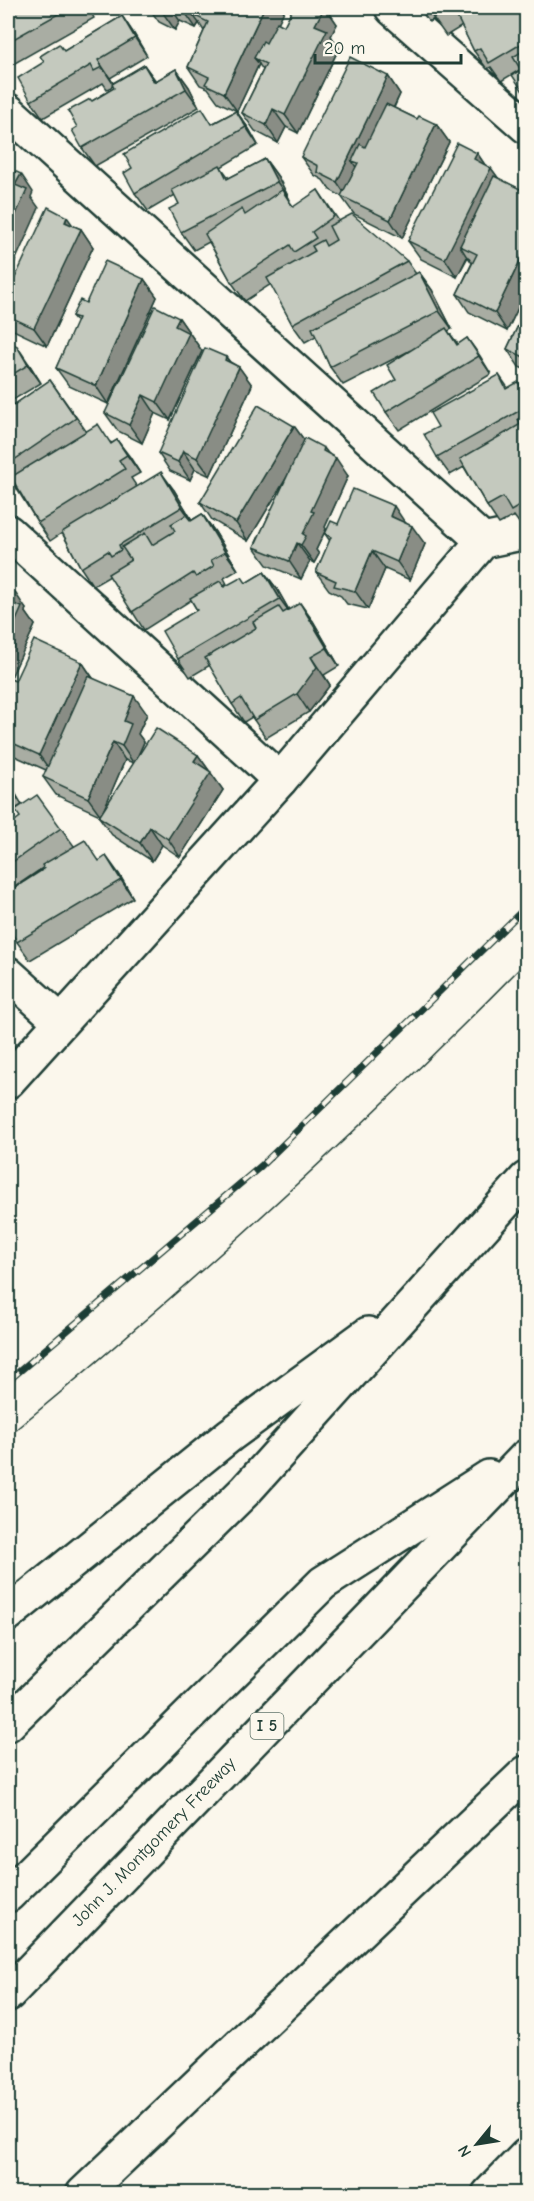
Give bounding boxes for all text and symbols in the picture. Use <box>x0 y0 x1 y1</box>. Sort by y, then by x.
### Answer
scale bar <box>315 27 460 65</box>
text: 20 m <box>324 38 365 59</box>
road number: I 5 <box>250 1713 284 1739</box>
street label: John J. Montgomery Freeway <box>68 1752 241 1931</box>
north arrow <box>447 2114 507 2174</box>
text: N <box>454 2142 475 2160</box>

